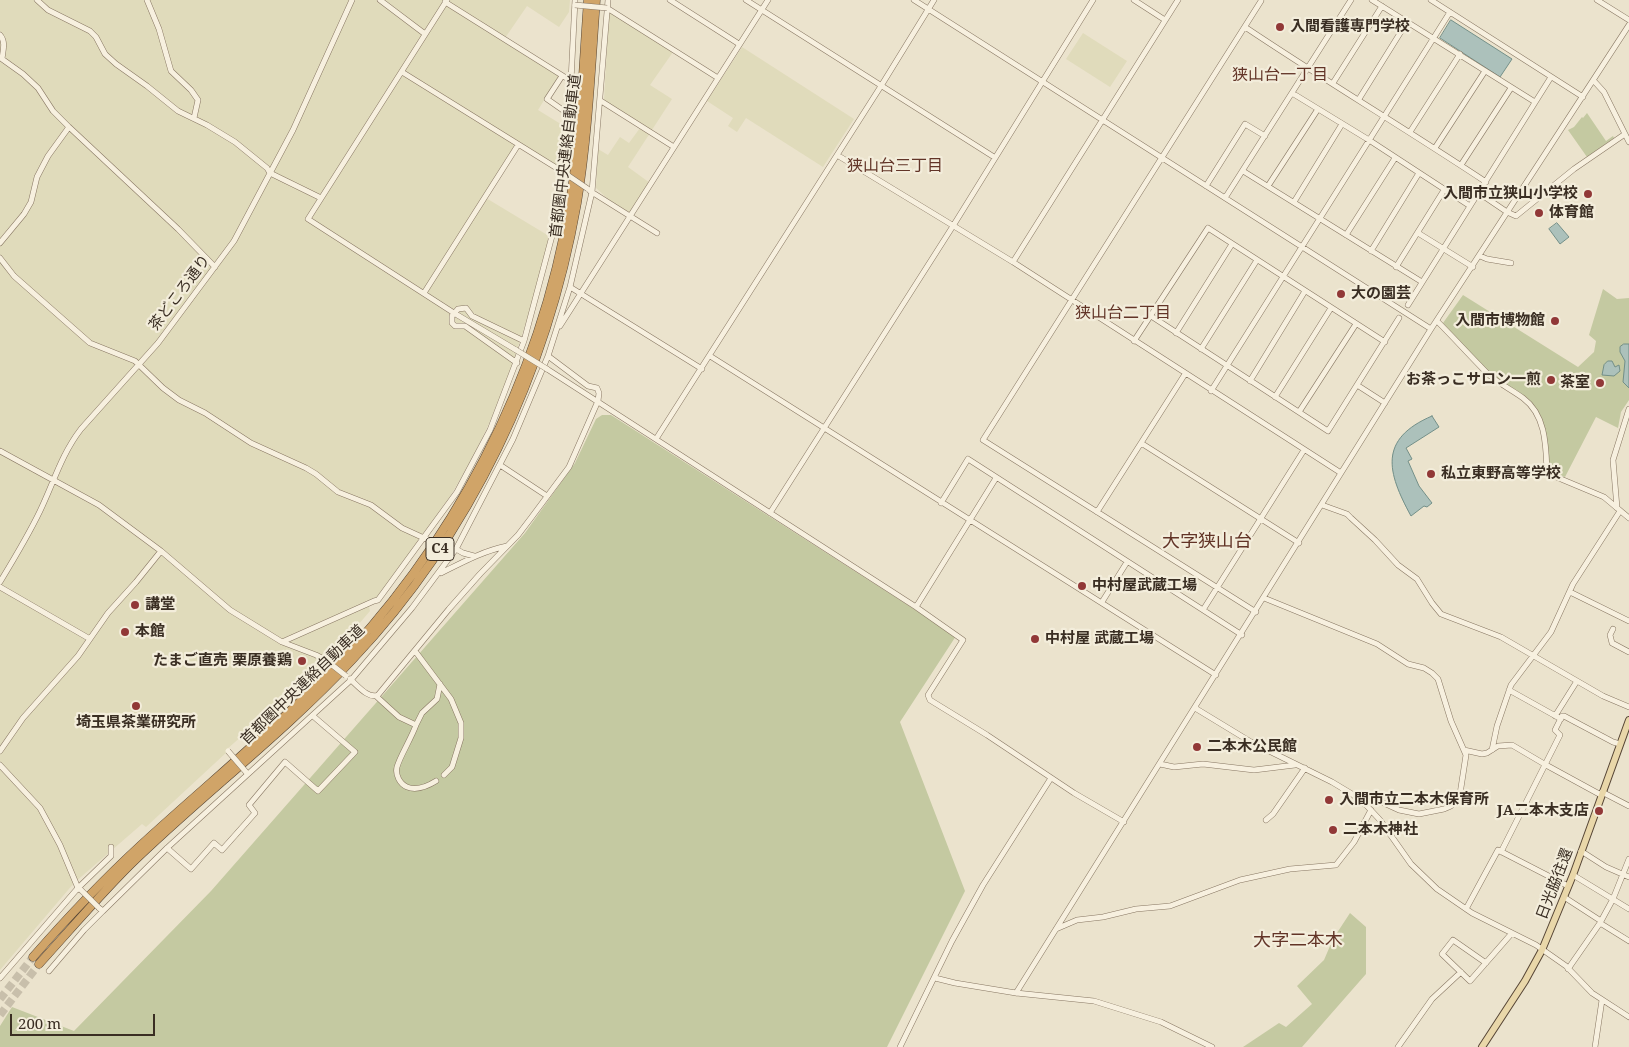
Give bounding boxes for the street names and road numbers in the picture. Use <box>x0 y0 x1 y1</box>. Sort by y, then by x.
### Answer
street label: 首都圏中央連絡自動車道 <box>547 73 585 239</box>
street label: 茶どころ通り <box>146 252 214 334</box>
road number: C4 <box>426 538 454 560</box>
street label: 首都圏中央連絡自動車道 <box>237 621 369 749</box>
street label: 日光脇往還 <box>1533 846 1577 922</box>

